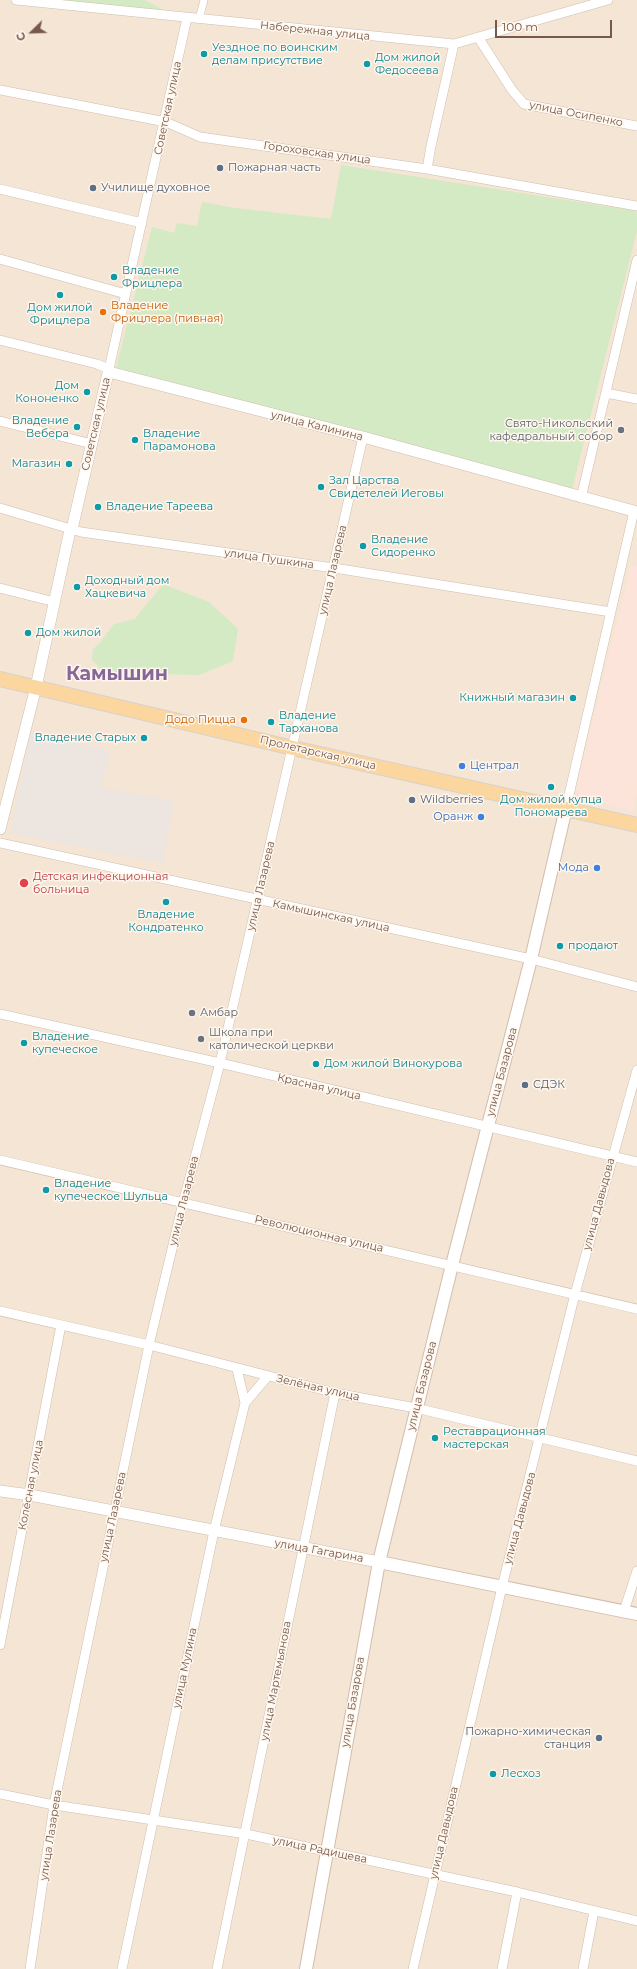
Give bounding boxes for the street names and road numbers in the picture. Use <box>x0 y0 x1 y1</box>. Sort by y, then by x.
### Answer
street label: Набережная улица <box>259 19 371 43</box>
street label: Советская улица <box>152 60 184 156</box>
street label: улица Осипенко <box>528 98 624 130</box>
street label: Гороховская улица <box>262 139 372 167</box>
street label: Советская улица <box>79 376 113 472</box>
street label: улица Калинина <box>270 408 364 444</box>
street label: улица Лазарева <box>316 524 350 616</box>
street label: улица Пушкина <box>223 546 315 572</box>
street label: Пролетарская улица <box>259 733 377 773</box>
street label: улица Лазарева <box>244 840 278 932</box>
street label: Камышинская улица <box>271 897 391 935</box>
street label: улица Базарова <box>484 1026 520 1118</box>
street label: Красная улица <box>276 1071 362 1103</box>
street label: улица Лазарева <box>166 1155 202 1247</box>
street label: улица Давыдова <box>580 1156 618 1252</box>
street label: Революционная улица <box>253 1213 385 1255</box>
street label: улица Базарова <box>405 1340 439 1432</box>
street label: Зелёная улица <box>275 1372 361 1404</box>
street label: Колёсная улица <box>16 1439 46 1531</box>
street label: улица Давыдова <box>501 1470 539 1566</box>
street label: улица Лазарева <box>97 1471 129 1563</box>
street label: улица Гагарина <box>273 1537 365 1565</box>
street label: улица Мартемьянова <box>258 1620 294 1742</box>
street label: улица Мулина <box>170 1626 200 1710</box>
street label: улица Базарова <box>339 1656 367 1748</box>
street label: улица Давыдова <box>427 1785 461 1881</box>
street label: улица Лазарева <box>37 1789 65 1881</box>
street label: улица Радищева <box>272 1834 368 1866</box>

